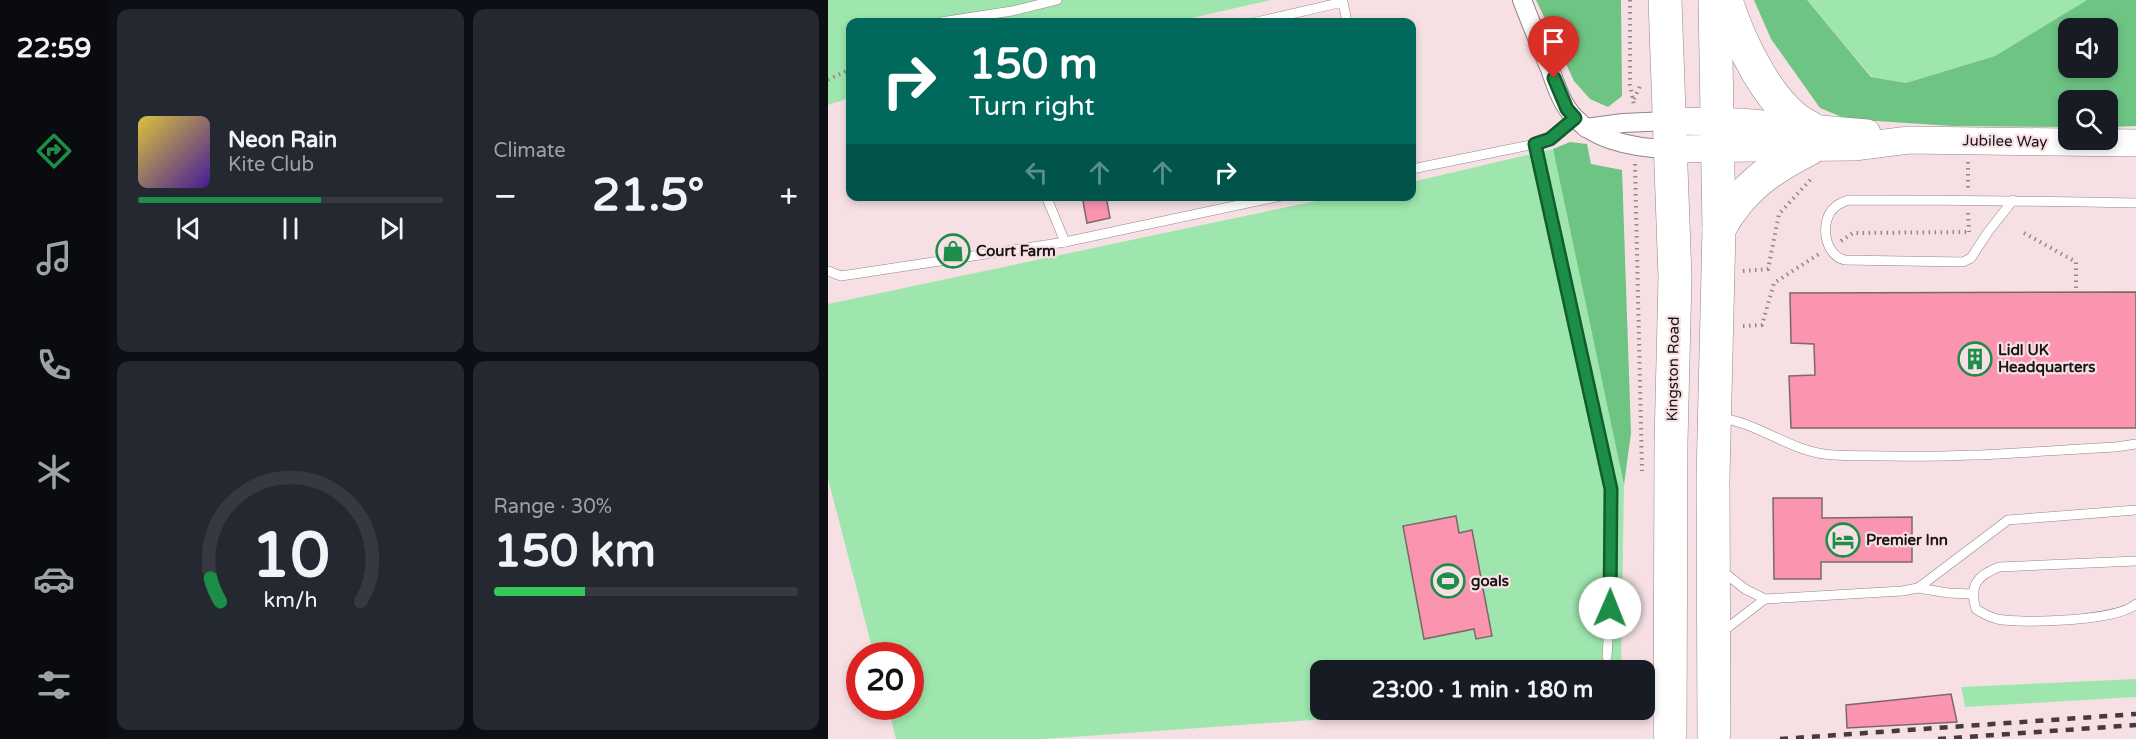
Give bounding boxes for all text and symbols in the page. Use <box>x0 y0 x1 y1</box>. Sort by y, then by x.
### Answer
pin <box>1528 16 1579 78</box>
map controls <box>2058 18 2118 150</box>
button: sound <box>2058 18 2118 78</box>
icon: arrive <box>1537 25 1570 58</box>
text: 22:59 <box>17 32 91 65</box>
text: 150 m <box>969 39 1098 90</box>
icon: right <box>870 42 948 120</box>
text: Turn right <box>969 90 1095 123</box>
button: search <box>2058 90 2118 150</box>
text: Neon Rain <box>228 127 337 153</box>
icon: directions <box>33 130 75 172</box>
street label: Jubilee Way <box>1962 131 2048 151</box>
text: Climate <box>494 139 566 163</box>
text: Kite Club <box>228 153 314 177</box>
icon: left <box>1020 156 1053 189</box>
icon: ahead <box>1083 156 1116 189</box>
icon: ahead <box>1146 156 1179 189</box>
icon: right <box>1209 156 1242 189</box>
text: 21.5° <box>592 169 705 223</box>
text: − <box>494 177 517 216</box>
text: + <box>779 177 798 216</box>
icon: previous <box>172 212 205 245</box>
icon: pause <box>274 212 307 245</box>
icon: next <box>375 212 408 245</box>
shop icon: Court Farm <box>935 233 971 269</box>
icon: music <box>33 237 75 279</box>
place label: Court Farm <box>976 242 1056 260</box>
street label: Kingston Road <box>1663 316 1683 422</box>
building icon: Lidl UK Headquarters <box>1957 341 1993 377</box>
place label: Lidl UK Headquarters <box>1998 341 2095 377</box>
icon: phone <box>33 344 75 386</box>
icon: climate <box>33 451 75 493</box>
text: Range · 30% <box>494 495 612 519</box>
text: 10 <box>251 519 329 594</box>
hotel icon: Premier Inn <box>1825 522 1861 558</box>
text: 150 km <box>494 525 656 579</box>
place label: Premier Inn <box>1866 531 1948 549</box>
icon: car <box>33 558 75 600</box>
sports icon: goals <box>1430 563 1466 599</box>
place label: goals <box>1471 572 1509 591</box>
position arrow <box>1578 576 1642 640</box>
text: km/h <box>263 588 317 614</box>
speed limit sign: 20 <box>846 642 924 720</box>
icon: filters <box>33 664 75 706</box>
text: 23:00 · 1 min · 180 m <box>1372 677 1593 703</box>

